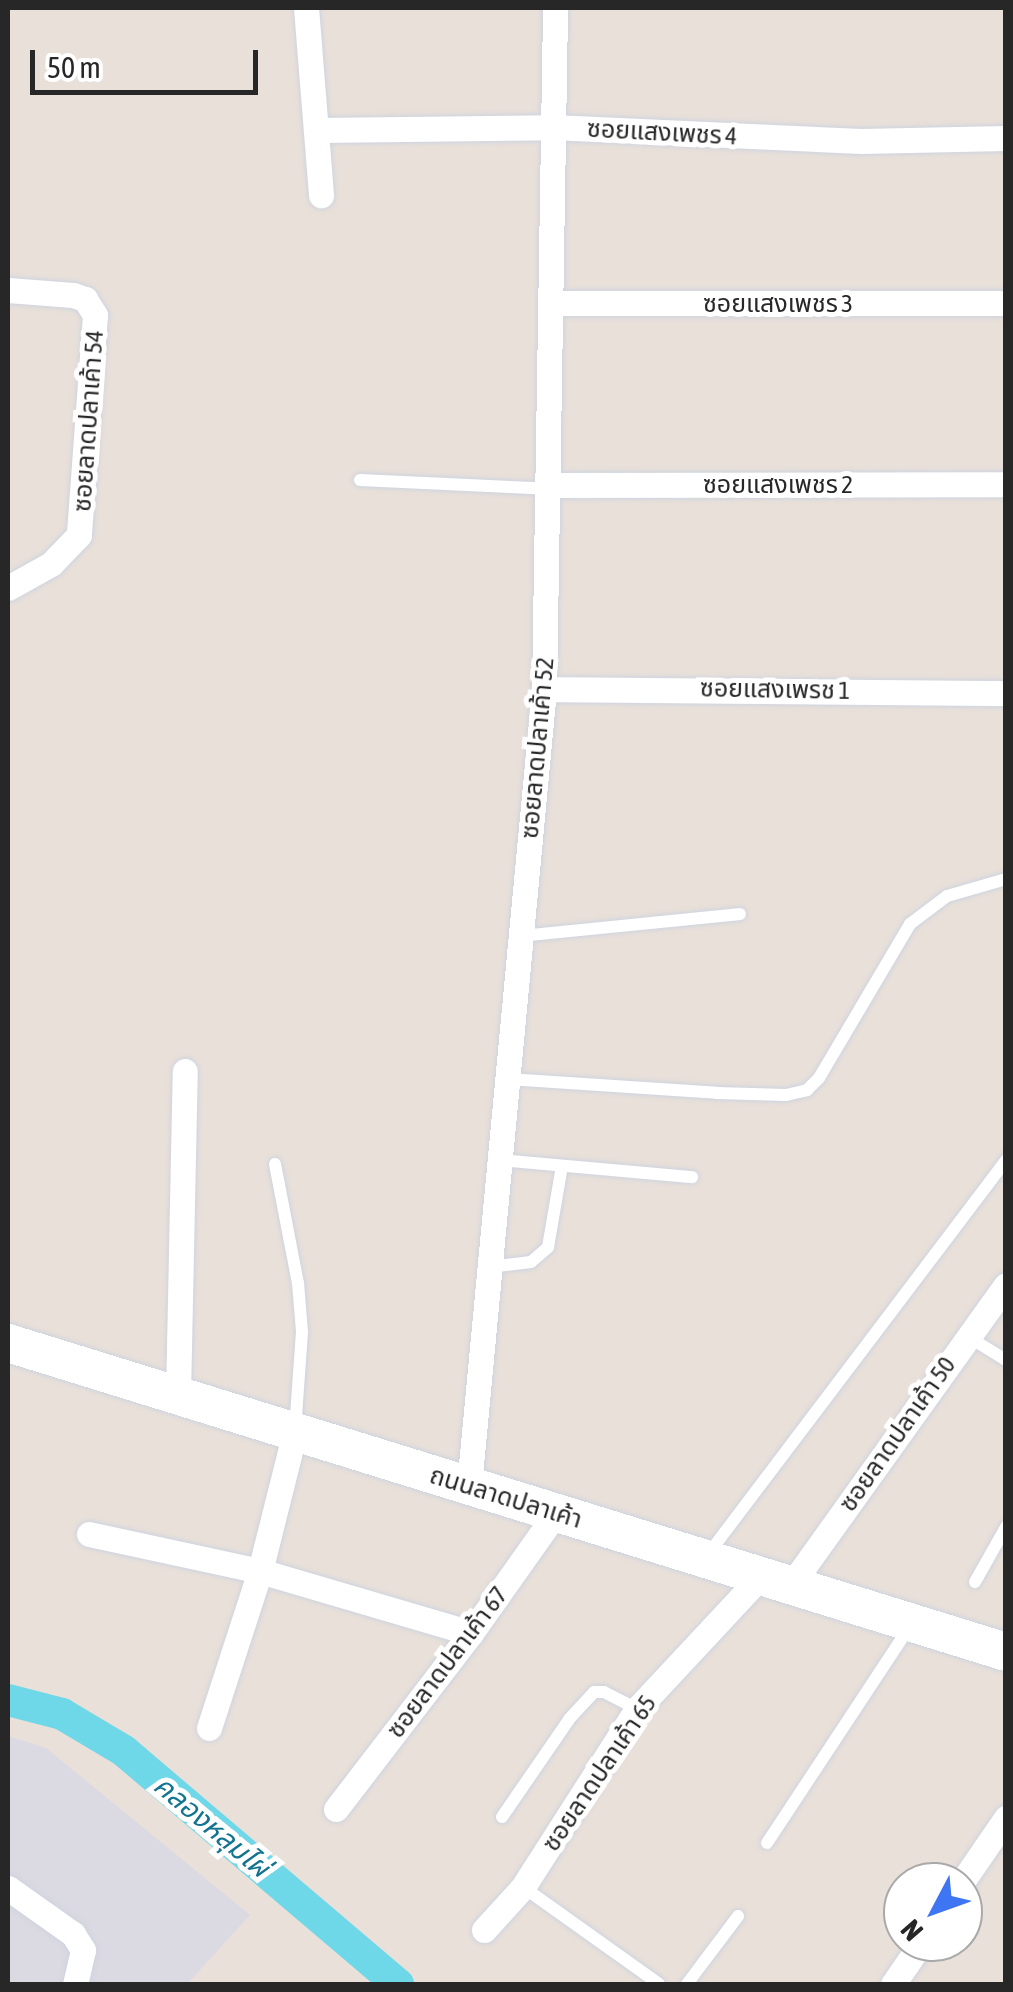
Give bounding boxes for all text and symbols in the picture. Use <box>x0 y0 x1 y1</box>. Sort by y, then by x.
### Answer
scale bar <box>35 30 262 92</box>
text: 50 m <box>47 50 101 84</box>
street label: ซอยแสงเพชร 4 <box>586 113 738 151</box>
street label: ซอยแสงเพชร 3 <box>703 288 853 318</box>
street label: ซอยลาดปลาเค้า 54 <box>67 329 109 513</box>
street label: ซอยแสงเพชร 2 <box>703 469 853 499</box>
street label: ซอยลาดปลาเค้า 52 <box>514 656 560 840</box>
street label: ซอยแสงเพรช 1 <box>700 673 850 705</box>
street label: ซอยลาดปลาเค้า 50 <box>833 1351 961 1517</box>
street label: ถนนลาดปลาเค้า <box>426 1460 586 1534</box>
street label: ซอยลาดปลาเค้า 67 <box>380 1580 514 1744</box>
street label: ซอยลาดปลาเค้า 65 <box>536 1689 662 1857</box>
water label: คลองหลุมไผ่ <box>147 1768 277 1884</box>
north arrow <box>883 1862 983 1962</box>
text: N <box>894 1914 929 1947</box>

